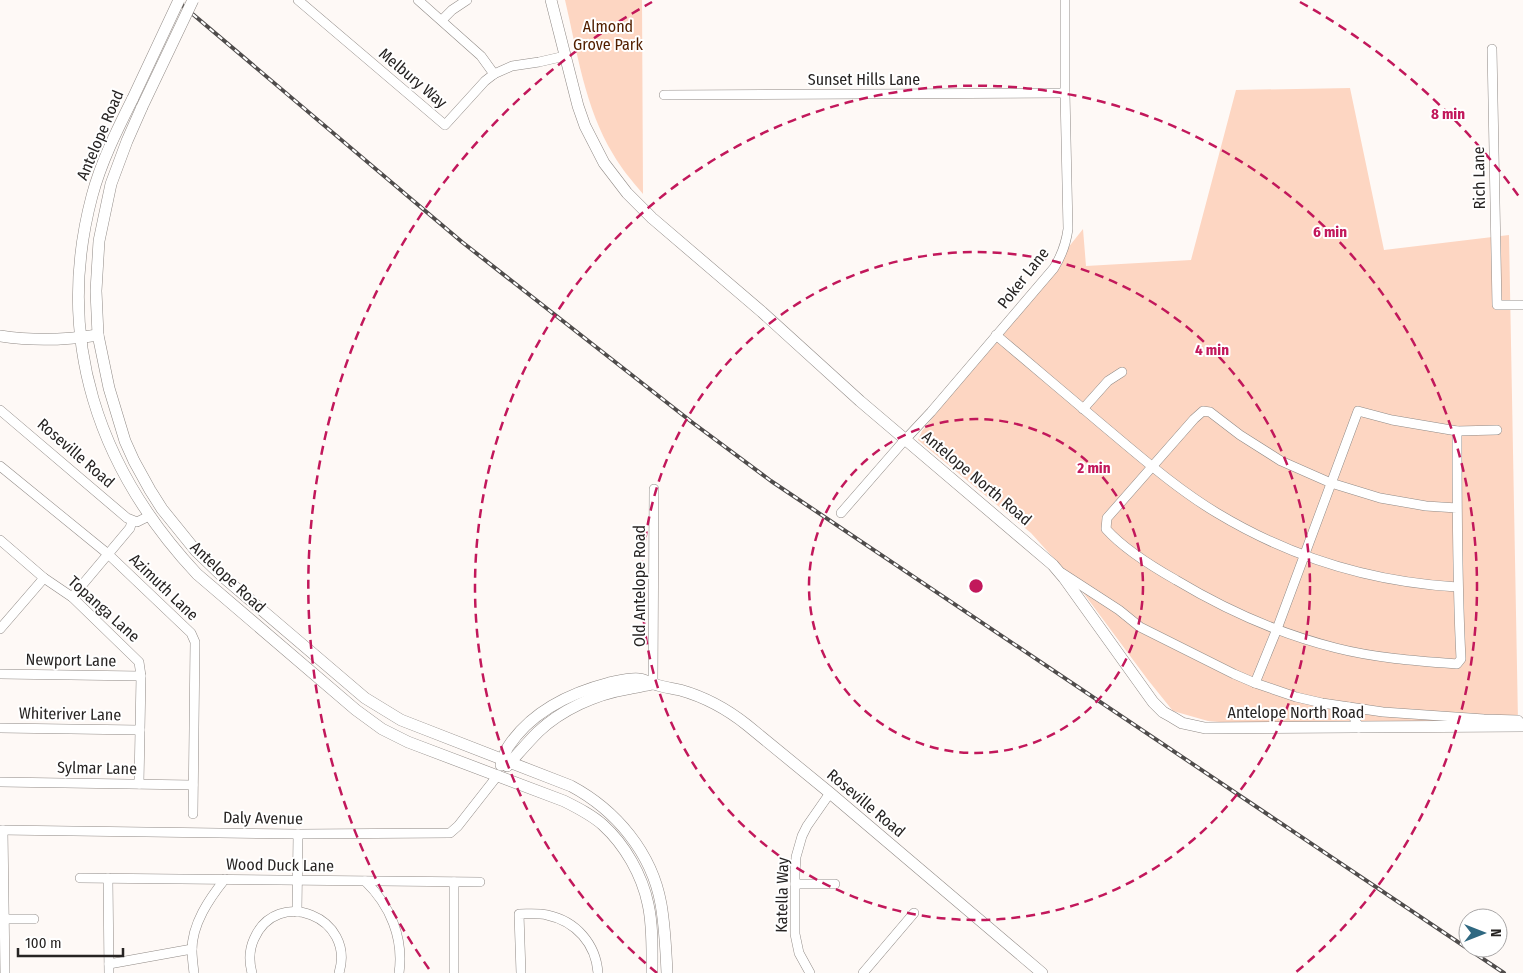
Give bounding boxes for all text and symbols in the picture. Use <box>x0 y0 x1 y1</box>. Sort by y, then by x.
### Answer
park label: Almond Grove Park <box>573 17 643 54</box>
street label: Melbury Way <box>375 44 452 113</box>
street label: Sunset Hills Lane <box>808 70 920 89</box>
street label: Antelope Road <box>73 87 127 183</box>
text: 8 min <box>1431 105 1465 123</box>
street label: Rich Lane <box>1469 146 1489 210</box>
text: 6 min <box>1313 223 1347 241</box>
street label: Poker Lane <box>993 244 1053 312</box>
text: 4 min <box>1195 341 1229 359</box>
street label: Roseville Road <box>34 414 118 492</box>
street label: Antelope North Road <box>918 427 1036 529</box>
text: 2 min <box>1076 459 1111 477</box>
street label: Old Antelope Road <box>630 525 649 647</box>
street label: Antelope Road <box>187 537 269 617</box>
street label: Azimuth Lane <box>126 550 202 624</box>
street label: Topanga Lane <box>64 572 144 646</box>
centre of rings <box>967 577 985 595</box>
street label: Newport Lane <box>25 650 117 670</box>
street label: Antelope North Road <box>1228 703 1364 722</box>
street label: Whiteriver Lane <box>19 704 121 724</box>
street label: Sylmar Lane <box>57 758 137 778</box>
street label: Roseville Road <box>823 765 909 841</box>
street label: Daly Avenue <box>223 808 303 828</box>
street label: Wood Duck Lane <box>226 855 334 875</box>
street label: Katella Way <box>772 856 792 933</box>
north arrow <box>1458 908 1508 958</box>
scale bar <box>18 926 122 958</box>
text: N <box>1487 929 1504 937</box>
text: 100 m <box>25 934 62 952</box>

